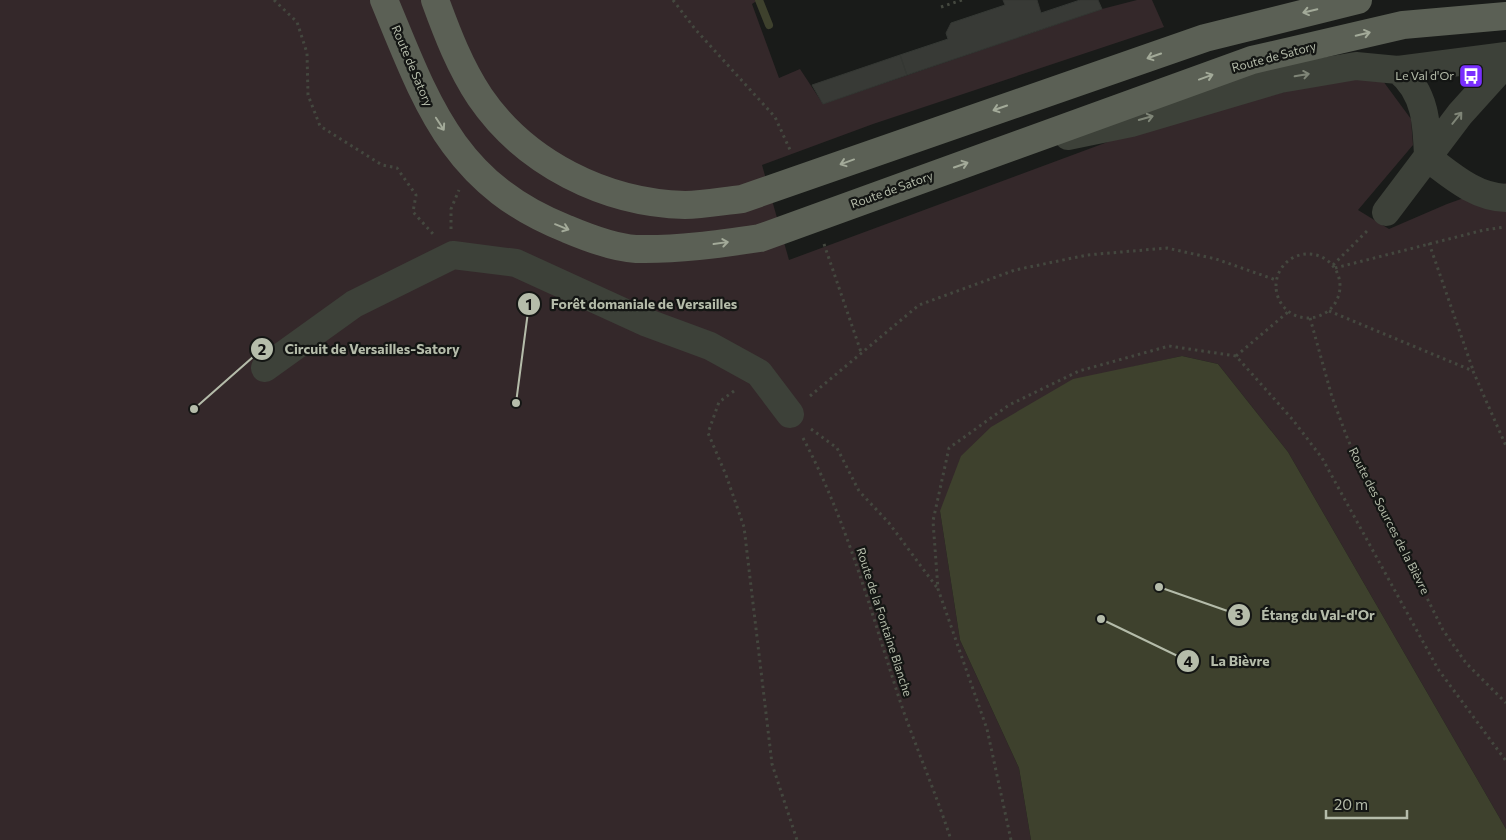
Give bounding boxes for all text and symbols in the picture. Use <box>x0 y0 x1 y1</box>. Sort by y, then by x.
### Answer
one-way arrow <box>1303 7 1319 16</box>
street label: Route de Satory <box>390 23 436 108</box>
one-way arrow <box>1355 29 1371 38</box>
street label: Route de Satory <box>1230 38 1318 74</box>
one-way arrow <box>1146 51 1162 61</box>
bus stop icon: Le Val d'Or <box>1458 63 1484 89</box>
place label: Le Val d'Or <box>1395 68 1454 82</box>
one-way arrow <box>1294 70 1310 80</box>
one-way arrow <box>1198 72 1214 81</box>
one-way arrow <box>993 104 1009 113</box>
one-way arrow <box>1451 112 1462 125</box>
one-way arrow <box>1137 113 1153 123</box>
one-way arrow <box>435 117 446 131</box>
one-way arrow <box>839 158 855 168</box>
one-way arrow <box>952 160 968 169</box>
street label: Route de Satory <box>848 168 935 210</box>
one-way arrow <box>554 223 569 232</box>
one-way arrow <box>712 238 728 248</box>
callout: Forêt domaniale de Versailles <box>516 290 748 319</box>
text: 1 <box>526 295 532 313</box>
text: Forêt domaniale de Versailles <box>551 295 738 312</box>
callout: Circuit de Versailles-Satory <box>249 335 470 364</box>
text: 2 <box>258 340 266 358</box>
text: Circuit de Versailles-Satory <box>284 340 460 357</box>
street label: Route des Sources de la Bièvre <box>1347 445 1433 596</box>
street label: Route de la Fontaine Blanche <box>854 545 916 698</box>
callout: Étang du Val-d'Or <box>1226 600 1385 629</box>
text: 3 <box>1235 605 1244 623</box>
text: Étang du Val-d'Or <box>1261 606 1375 623</box>
callout: La Bièvre <box>1175 647 1279 676</box>
text: 4 <box>1183 652 1193 670</box>
text: La Bièvre <box>1210 652 1270 669</box>
scale bar <box>1326 788 1407 820</box>
text: 20 m <box>1334 795 1368 813</box>

